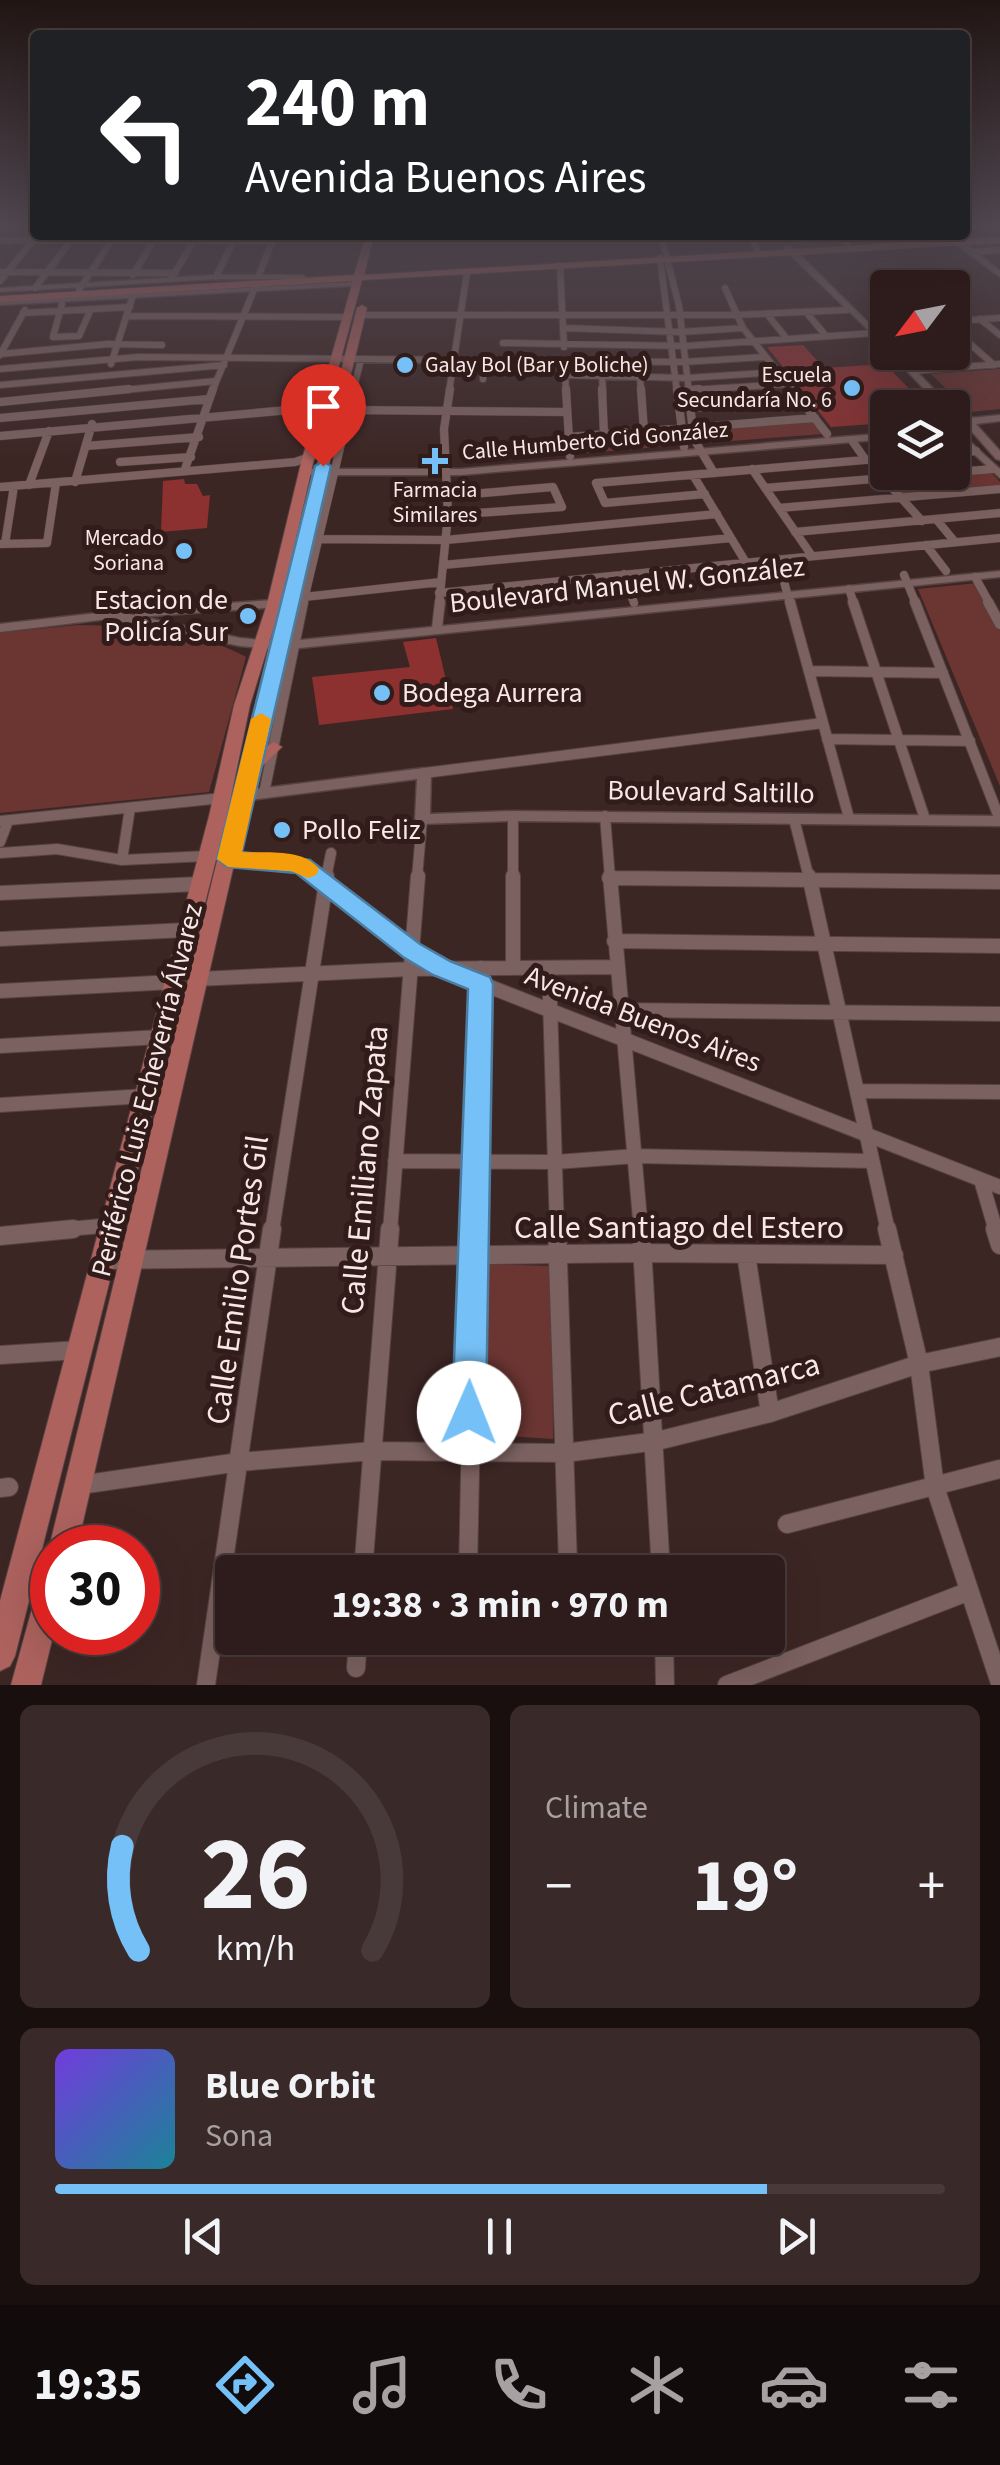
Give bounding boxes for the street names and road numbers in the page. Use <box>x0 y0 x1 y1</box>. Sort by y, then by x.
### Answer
street label: Calle Humberto Cid González <box>461 413 729 469</box>
street label: Boulevard Manuel W. González <box>448 546 807 624</box>
street label: Boulevard Saltillo <box>607 770 815 814</box>
street label: Periférico Luis Echeverría Álvarez <box>81 899 213 1281</box>
street label: Avenida Buenos Aires <box>519 956 767 1082</box>
street label: Calle Emiliano Zapata <box>329 1024 401 1316</box>
street label: Calle Emilio Portes Gil <box>195 1132 281 1428</box>
street label: Calle Santiago del Estero <box>514 1205 844 1251</box>
street label: Calle Catamarca <box>603 1341 825 1439</box>

